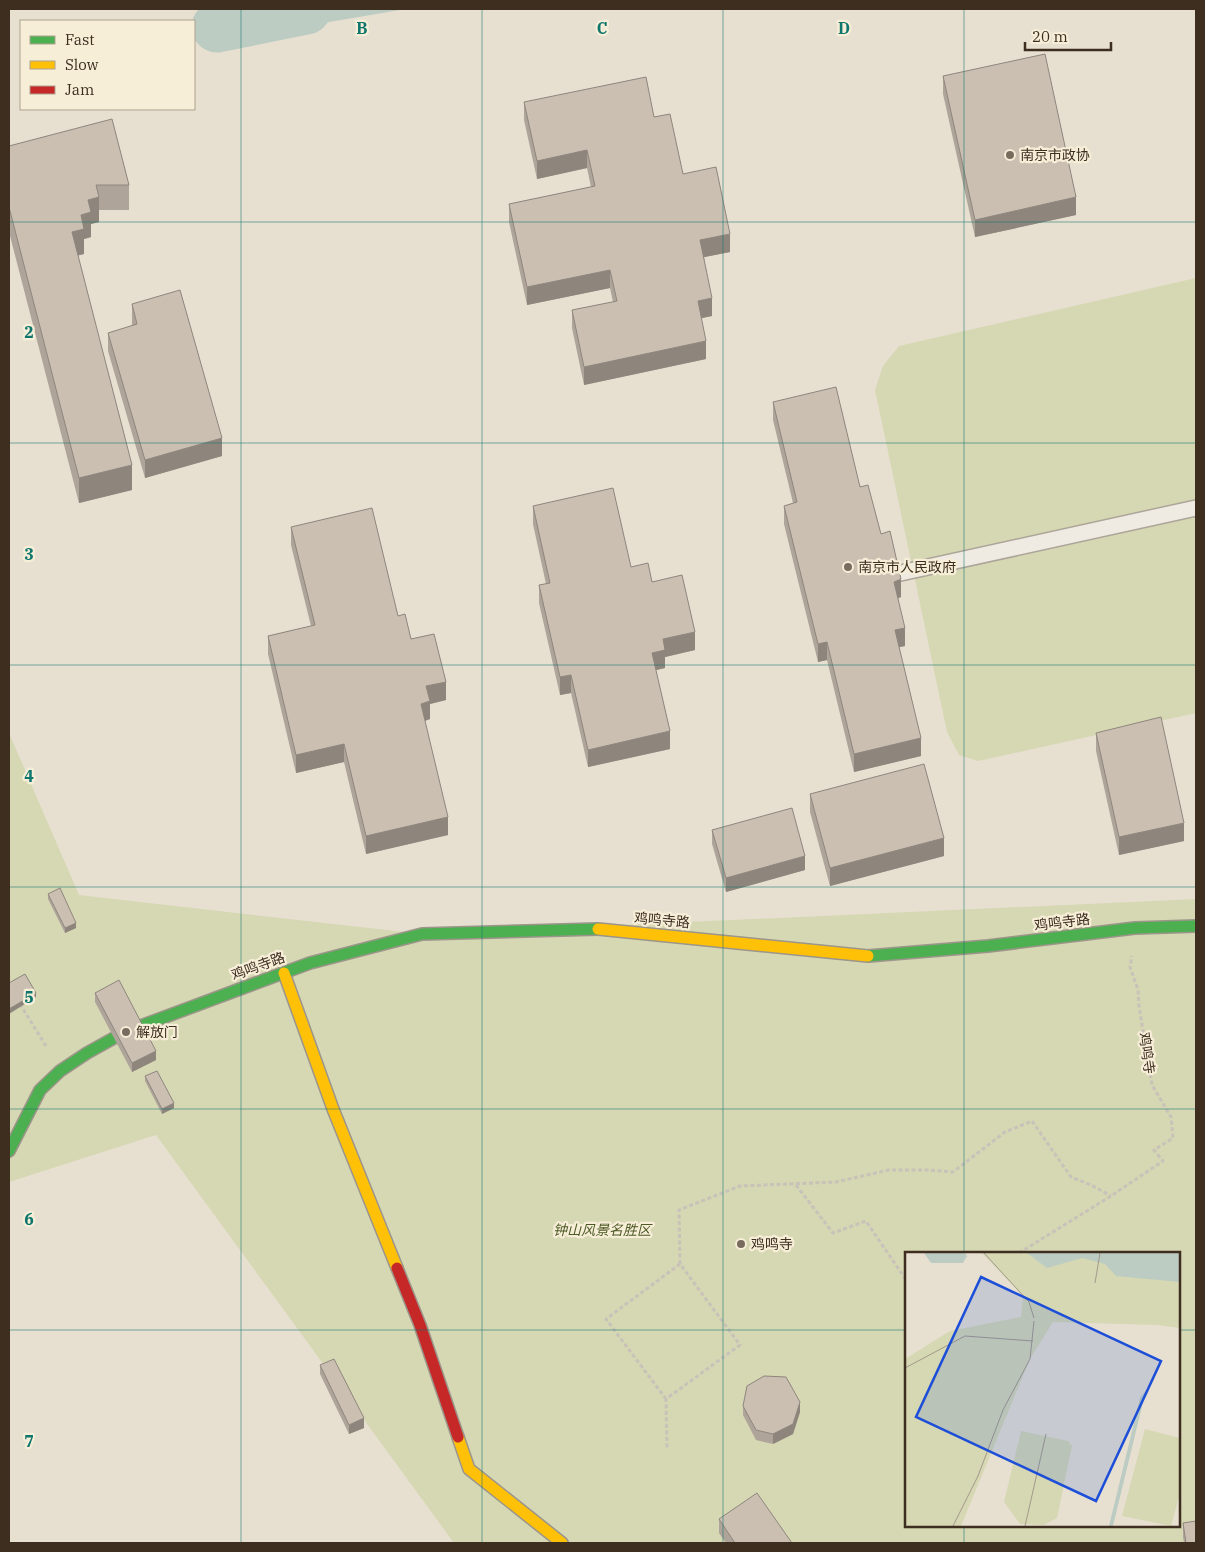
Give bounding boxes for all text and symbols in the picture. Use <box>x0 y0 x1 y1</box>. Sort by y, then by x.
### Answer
text: B <box>356 18 368 38</box>
text: C <box>597 18 607 38</box>
text: D <box>838 18 850 38</box>
legend <box>20 20 195 110</box>
scale bar <box>1025 20 1111 52</box>
text: 20 m <box>1032 27 1068 46</box>
text: Fast <box>65 30 95 49</box>
text: Slow <box>65 55 99 74</box>
text: Jam <box>65 80 94 99</box>
place label: 南京市政协 <box>1020 146 1090 164</box>
marker: 南京市政协 <box>1004 149 1016 161</box>
text: 2 <box>24 322 34 342</box>
text: 3 <box>24 544 34 564</box>
place label: 南京市人民政府 <box>858 558 956 576</box>
marker: 南京市人民政府 <box>842 561 854 573</box>
text: 4 <box>24 766 34 786</box>
street label: 鸡鸣寺路 <box>633 909 691 931</box>
street label: 鸡鸣寺路 <box>1033 910 1091 934</box>
street label: 鸡鸣寺路 <box>229 948 287 984</box>
text: 5 <box>24 987 34 1007</box>
place label: 解放门 <box>136 1023 178 1041</box>
marker: 解放门 <box>120 1026 132 1038</box>
street label: 鸡鸣寺 <box>1135 1031 1159 1075</box>
text: 6 <box>24 1209 34 1229</box>
park label: 钟山风景名胜区 <box>553 1221 653 1239</box>
place label: 鸡鸣寺 <box>751 1235 793 1253</box>
marker: 鸡鸣寺 <box>735 1238 747 1250</box>
inset map <box>905 1252 1180 1527</box>
text: 7 <box>24 1431 34 1451</box>

